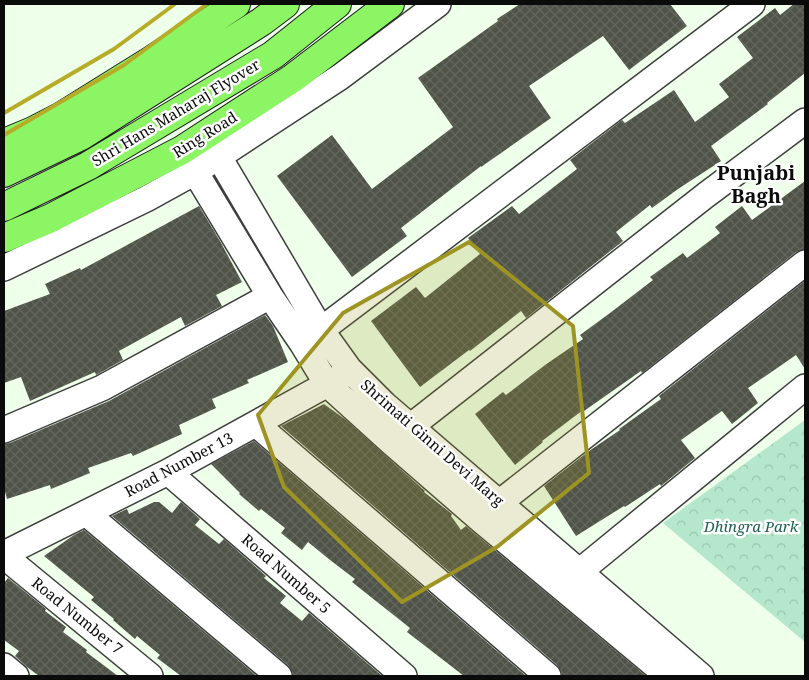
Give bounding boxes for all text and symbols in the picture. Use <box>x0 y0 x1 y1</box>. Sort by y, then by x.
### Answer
street label: Shri Hans Maharaj Flyover <box>88 54 263 170</box>
street label: Ring Road <box>168 106 240 162</box>
district label: Punjabi Bagh <box>717 159 795 209</box>
street label: Shrimati Ginni Devi Marg <box>357 374 509 510</box>
street label: Road Number 13 <box>121 427 236 501</box>
park label: Dhingra Park <box>703 516 799 536</box>
street label: Road Number 5 <box>238 529 335 617</box>
street label: Road Number 7 <box>28 572 127 658</box>

